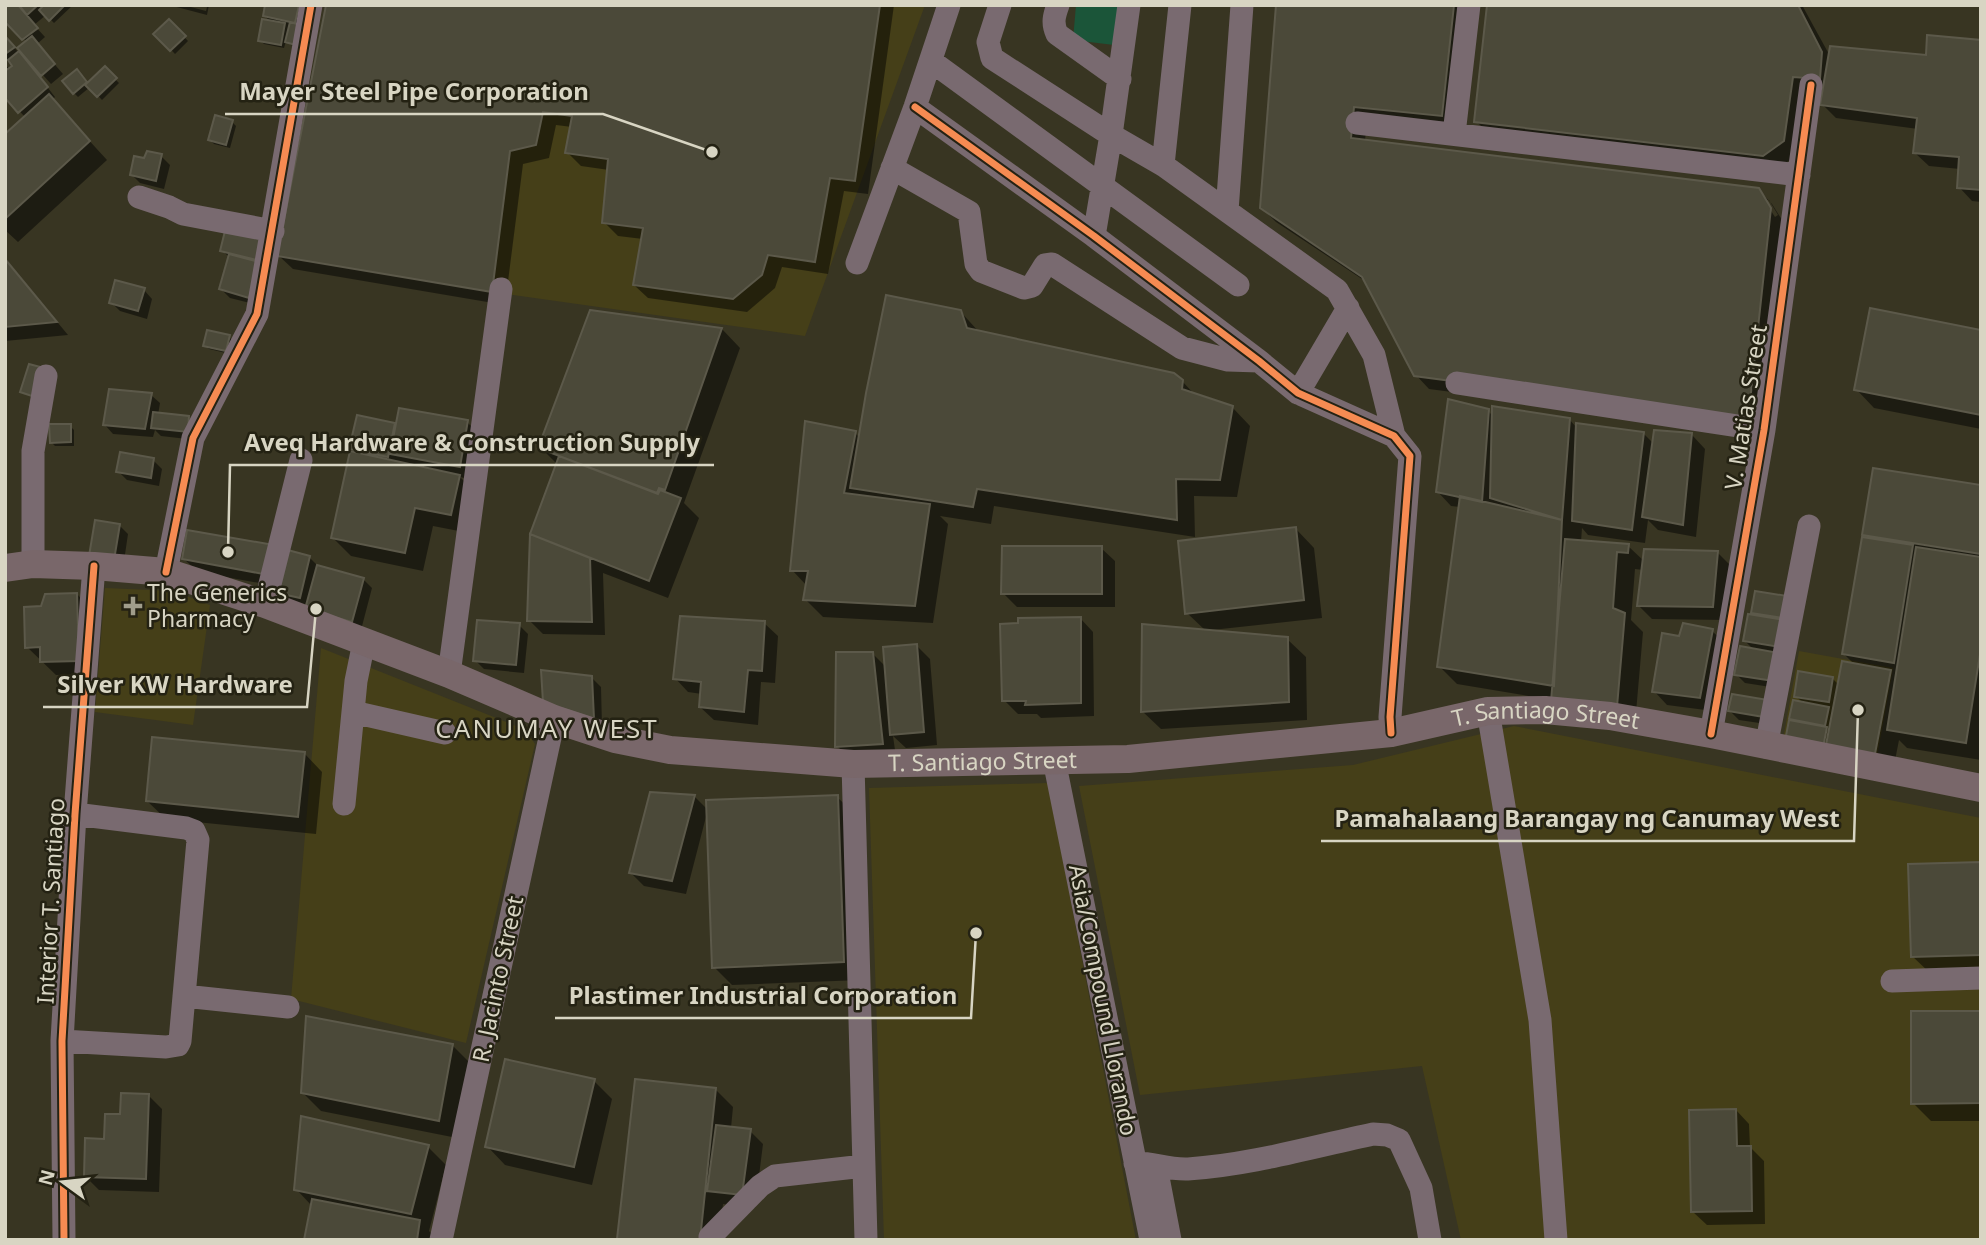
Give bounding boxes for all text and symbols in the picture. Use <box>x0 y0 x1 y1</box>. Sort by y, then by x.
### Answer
callout: Mayer Steel Pipe Corporation <box>225 69 603 114</box>
text: Mayer Steel Pipe Corporation <box>239 74 589 107</box>
street label: V. Matias Street <box>1716 322 1774 492</box>
callout: Aveq Hardware & Construction Supply <box>230 420 714 465</box>
text: Aveq Hardware & Construction Supply <box>244 425 700 458</box>
place label: The Generics Pharmacy <box>147 576 287 634</box>
marker: The Generics Pharmacy <box>125 598 141 614</box>
callout: Silver KW Hardware <box>43 662 307 707</box>
text: Silver KW Hardware <box>57 667 293 700</box>
street label: T. Santiago Street <box>1448 693 1642 736</box>
district label: CANUMAY WEST <box>435 710 659 746</box>
street label: T. Santiago Street <box>888 743 1077 778</box>
callout: Pamahalaang Barangay ng Canumay West <box>1321 796 1854 841</box>
street label: Interior T. Santiago <box>29 797 71 1005</box>
text: Pamahalaang Barangay ng Canumay West <box>1334 801 1840 834</box>
street label: Asia/Compound Llorando <box>1062 861 1146 1138</box>
street label: R. Jacinto Street <box>464 893 530 1065</box>
callout: Plastimer Industrial Corporation <box>555 973 971 1018</box>
text: Plastimer Industrial Corporation <box>569 978 957 1011</box>
north arrow <box>28 1147 98 1217</box>
text: N <box>32 1167 61 1188</box>

